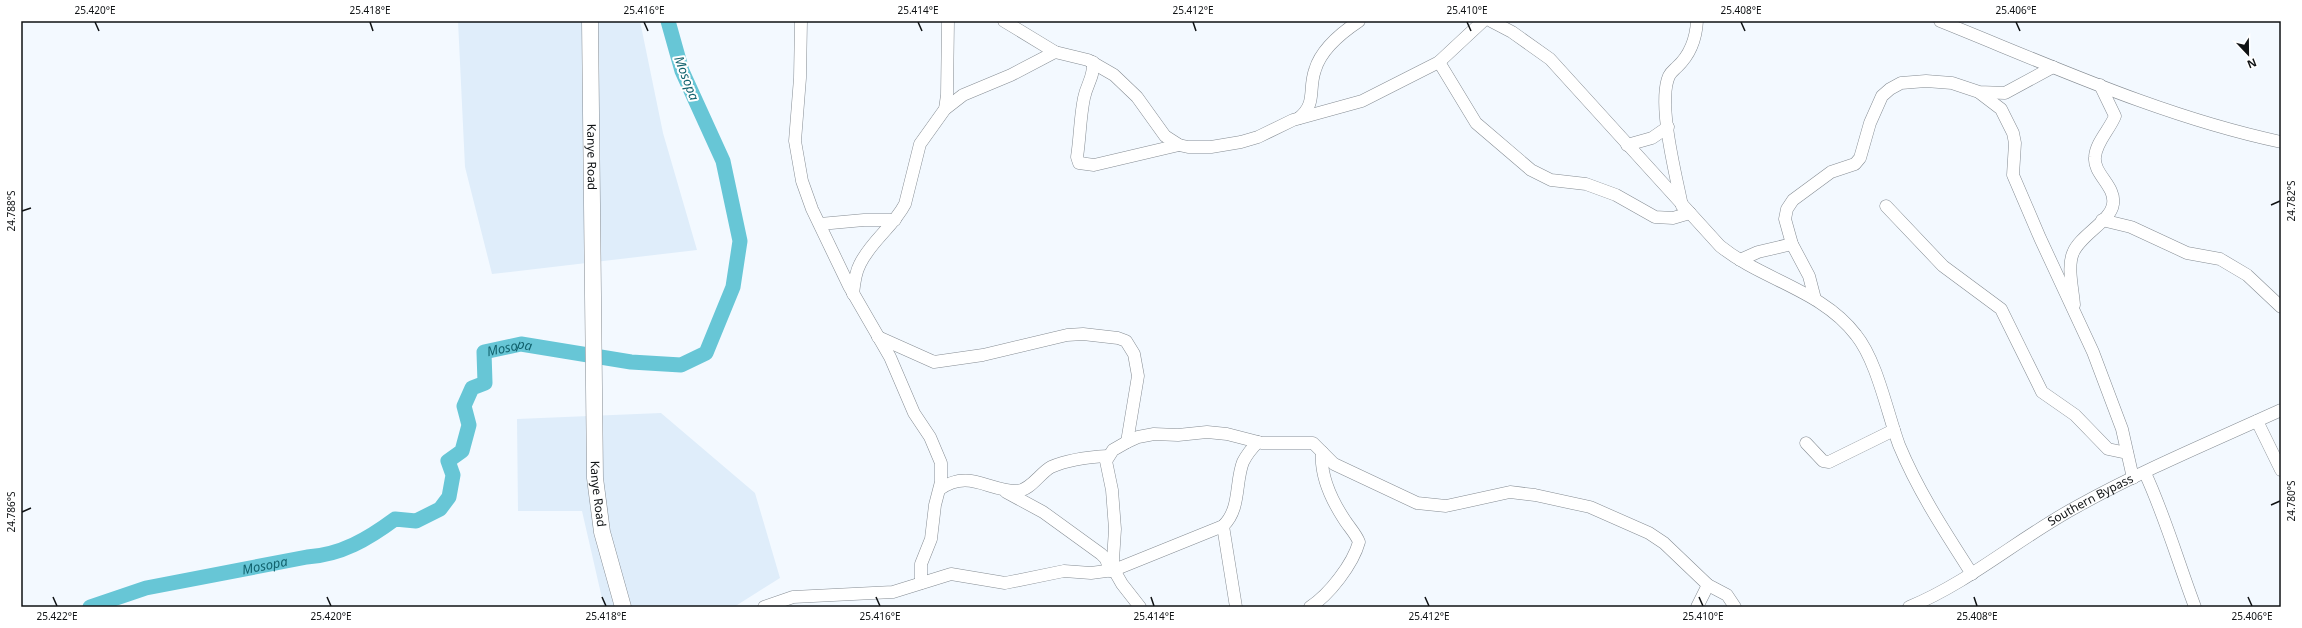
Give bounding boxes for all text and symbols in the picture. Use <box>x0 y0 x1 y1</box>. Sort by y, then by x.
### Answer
text: 25.420°E <box>74 3 116 17</box>
text: 25.418°E <box>349 3 391 17</box>
text: 25.416°E <box>623 3 665 17</box>
text: 25.414°E <box>897 3 939 17</box>
text: 25.412°E <box>1172 3 1214 17</box>
text: 25.410°E <box>1446 3 1488 17</box>
text: 25.408°E <box>1720 3 1762 17</box>
text: 25.406°E <box>1995 3 2037 17</box>
north arrow <box>2228 34 2268 74</box>
water label: Mosopa <box>670 53 704 103</box>
text: N <box>2245 55 2259 72</box>
street label: Kanye Road <box>583 124 601 190</box>
text: 24.782°S <box>2284 180 2298 222</box>
text: 24.788°S <box>4 190 18 232</box>
water label: Mosopa <box>485 334 534 360</box>
street label: Kanye Road <box>587 461 610 528</box>
street label: Southern Bypass <box>2044 470 2136 530</box>
text: 24.780°S <box>2284 480 2298 522</box>
text: 24.786°S <box>4 491 18 533</box>
water label: Mosopa <box>240 552 290 578</box>
text: 25.422°E <box>36 609 78 623</box>
text: 25.420°E <box>310 609 352 623</box>
text: 25.418°E <box>585 609 627 623</box>
text: 25.416°E <box>859 609 901 623</box>
text: 25.414°E <box>1133 609 1175 623</box>
text: 25.412°E <box>1408 609 1450 623</box>
text: 25.410°E <box>1682 609 1724 623</box>
text: 25.408°E <box>1956 609 1998 623</box>
text: 25.406°E <box>2231 609 2273 623</box>

